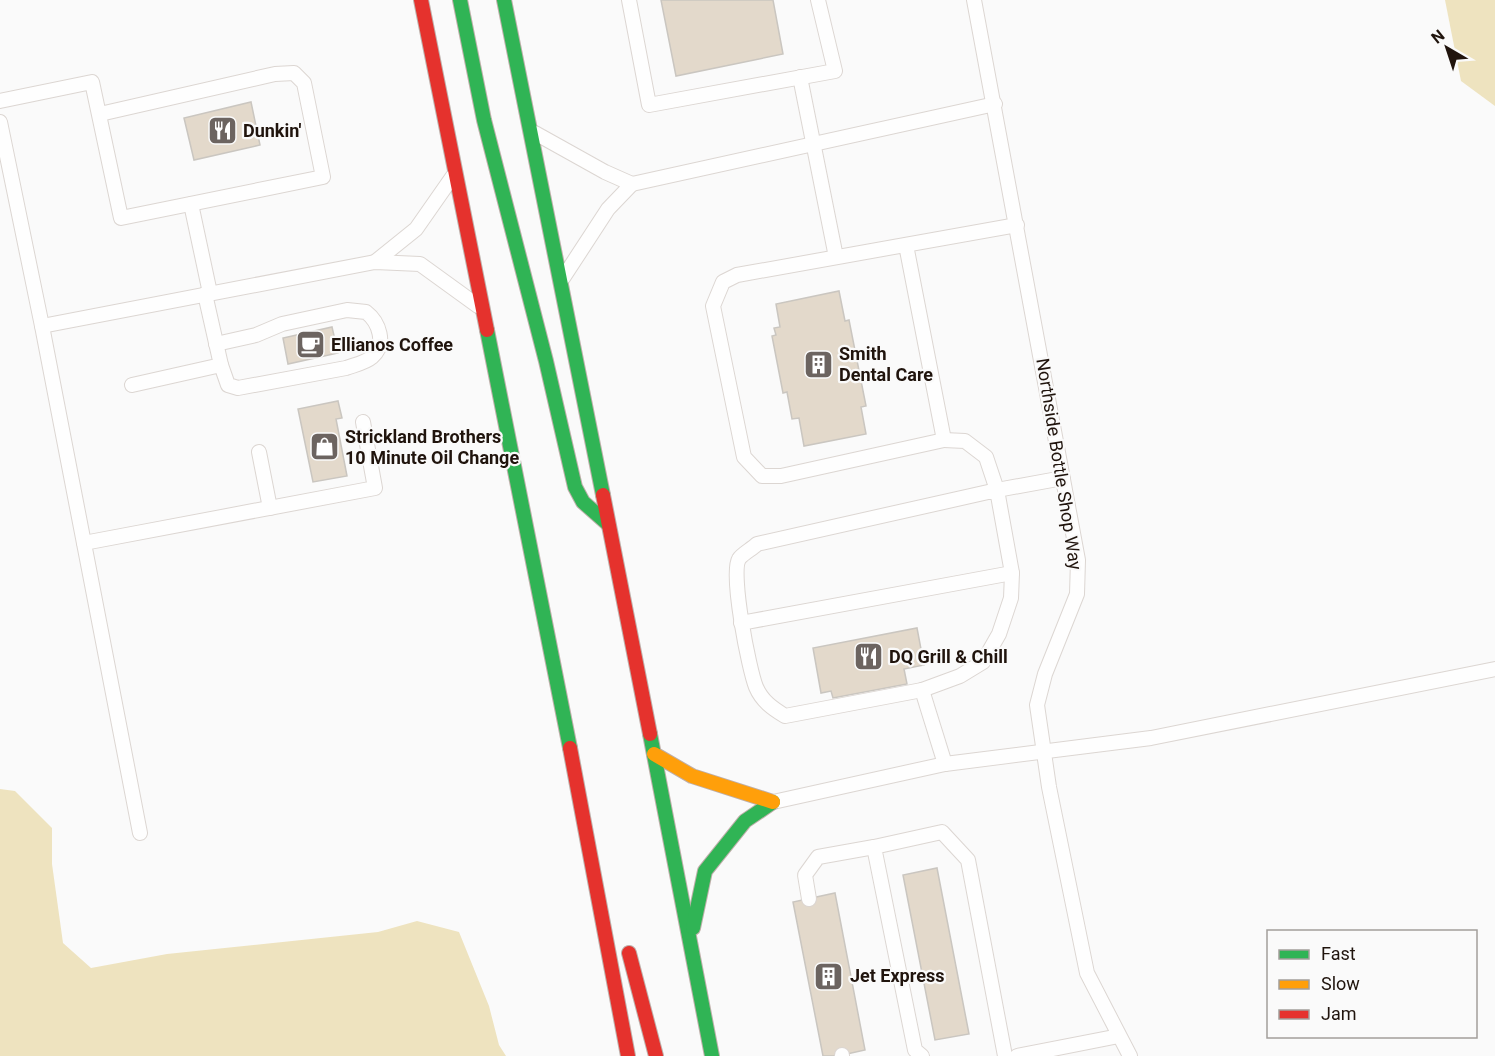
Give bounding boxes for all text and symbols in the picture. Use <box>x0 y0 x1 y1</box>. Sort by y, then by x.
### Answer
north arrow <box>1417 18 1477 78</box>
text: N <box>1428 26 1448 48</box>
restaurant icon: Dunkin' <box>206 115 238 147</box>
place label: Dunkin' <box>243 120 302 141</box>
cafe icon: Ellianos Coffee <box>294 329 326 361</box>
place label: Ellianos Coffee <box>331 334 453 355</box>
place label: Smith Dental Care <box>839 343 933 385</box>
building icon: Smith Dental Care <box>802 348 834 380</box>
street label: Northside Bottle Shop Way <box>1032 356 1087 572</box>
place label: Strickland Brothers 10 Minute Oil Change <box>345 426 519 468</box>
shop icon: Strickland Brothers 10 Minute Oil Change <box>308 431 340 463</box>
restaurant icon: DQ Grill & Chill <box>852 641 884 673</box>
place label: DQ Grill & Chill <box>889 646 1008 667</box>
legend <box>1267 930 1477 1038</box>
text: Fast <box>1321 943 1356 964</box>
building icon: Jet Express <box>813 960 845 992</box>
place label: Jet Express <box>850 965 944 986</box>
text: Slow <box>1321 973 1360 994</box>
text: Jam <box>1321 1003 1357 1024</box>

